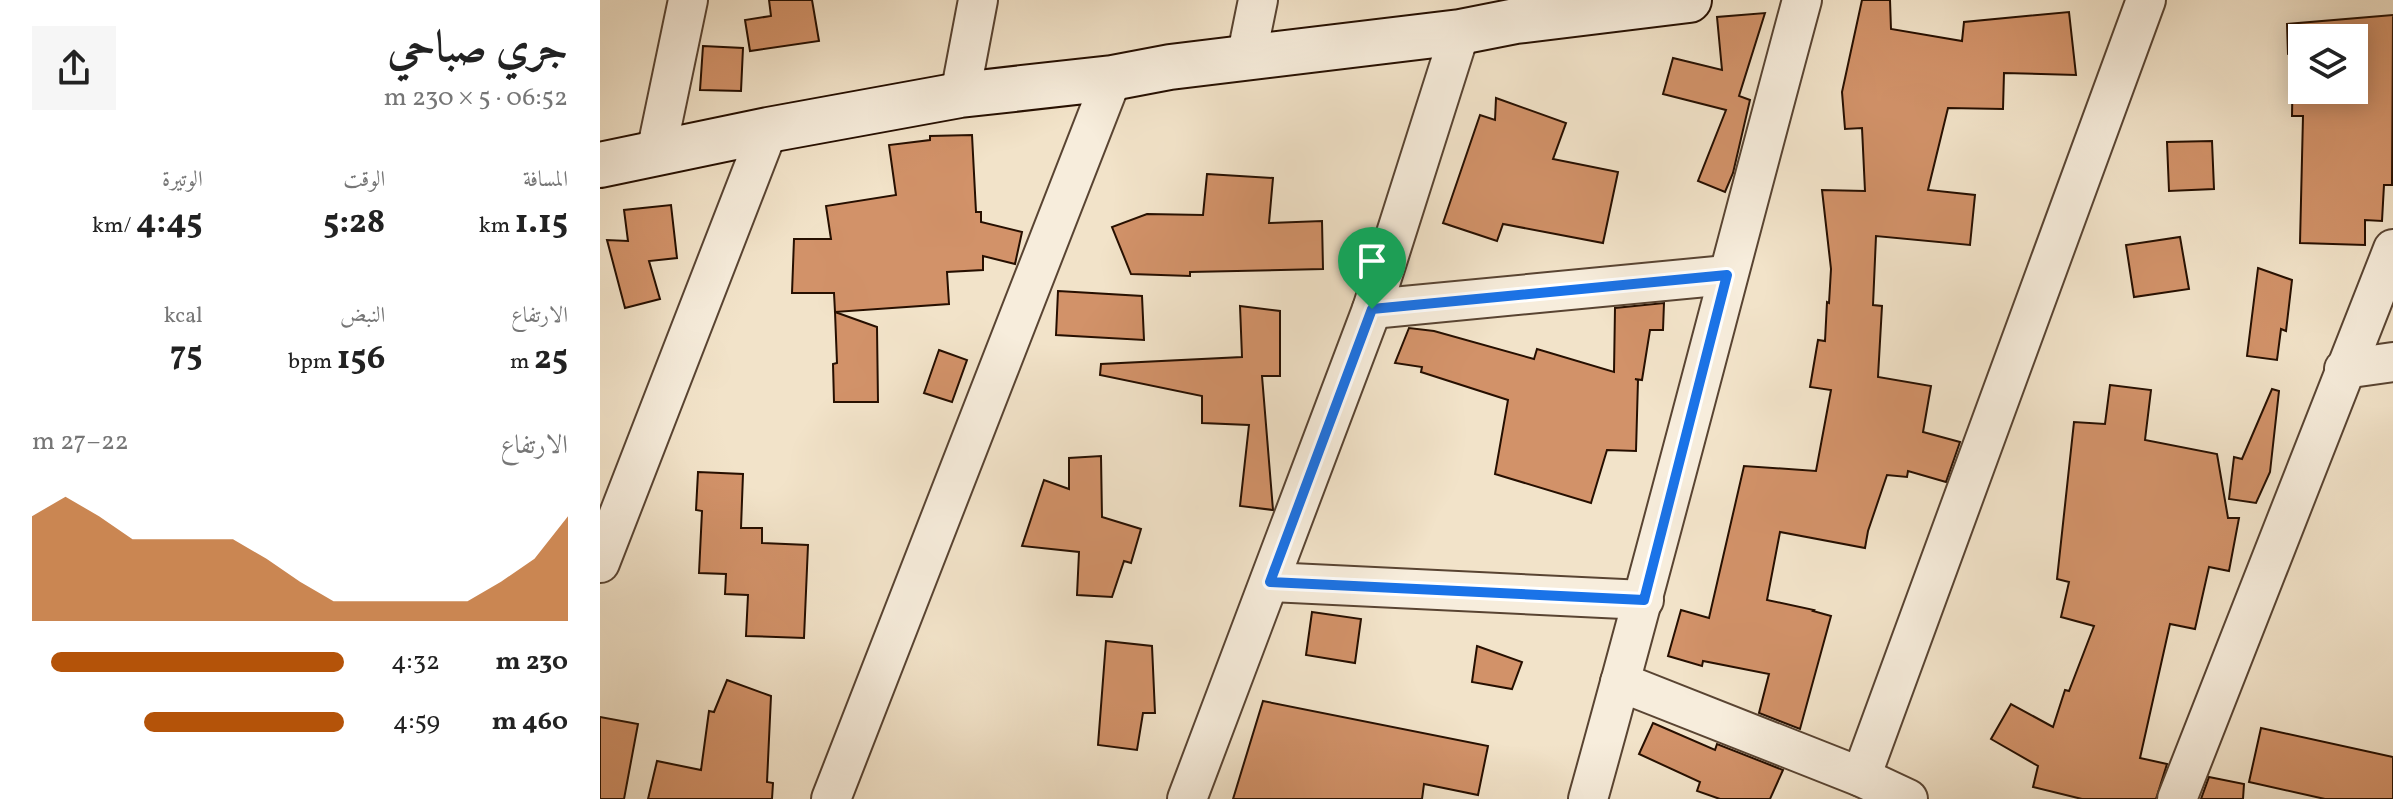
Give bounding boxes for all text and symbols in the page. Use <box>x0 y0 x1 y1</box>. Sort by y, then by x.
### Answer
text: جري صباحي <box>387 19 568 80</box>
map controls <box>2288 24 2368 104</box>
button: layers <box>2288 24 2368 104</box>
button: share <box>32 26 116 110</box>
text: 06:52 · 5 × 230 m <box>384 80 568 116</box>
text: الوتيرة <box>162 165 203 196</box>
text: الوقت <box>343 165 385 196</box>
text: المسافة <box>523 165 568 196</box>
text: 4:45 <box>136 200 203 247</box>
text: 5:28 <box>323 200 385 247</box>
text: 1.15 <box>515 200 568 247</box>
text: /km <box>92 211 136 242</box>
text: km <box>479 211 515 242</box>
pin <box>1338 227 1406 309</box>
icon: arrive <box>1350 239 1394 283</box>
text: kcal <box>164 301 203 332</box>
text: النبض <box>340 301 385 332</box>
text: الارتفاع <box>511 301 568 332</box>
text: 75 <box>170 332 203 379</box>
text: 156 <box>337 336 385 383</box>
text: 25 <box>534 336 568 383</box>
text: bpm <box>288 347 337 378</box>
text: m <box>510 347 534 378</box>
text: 22–27 m <box>32 424 129 460</box>
text: الارتفاع <box>501 428 568 464</box>
text: 4:32 <box>391 644 440 680</box>
text: 230 m <box>496 644 568 680</box>
text: 4:59 <box>393 704 440 740</box>
text: 460 m <box>492 704 568 740</box>

